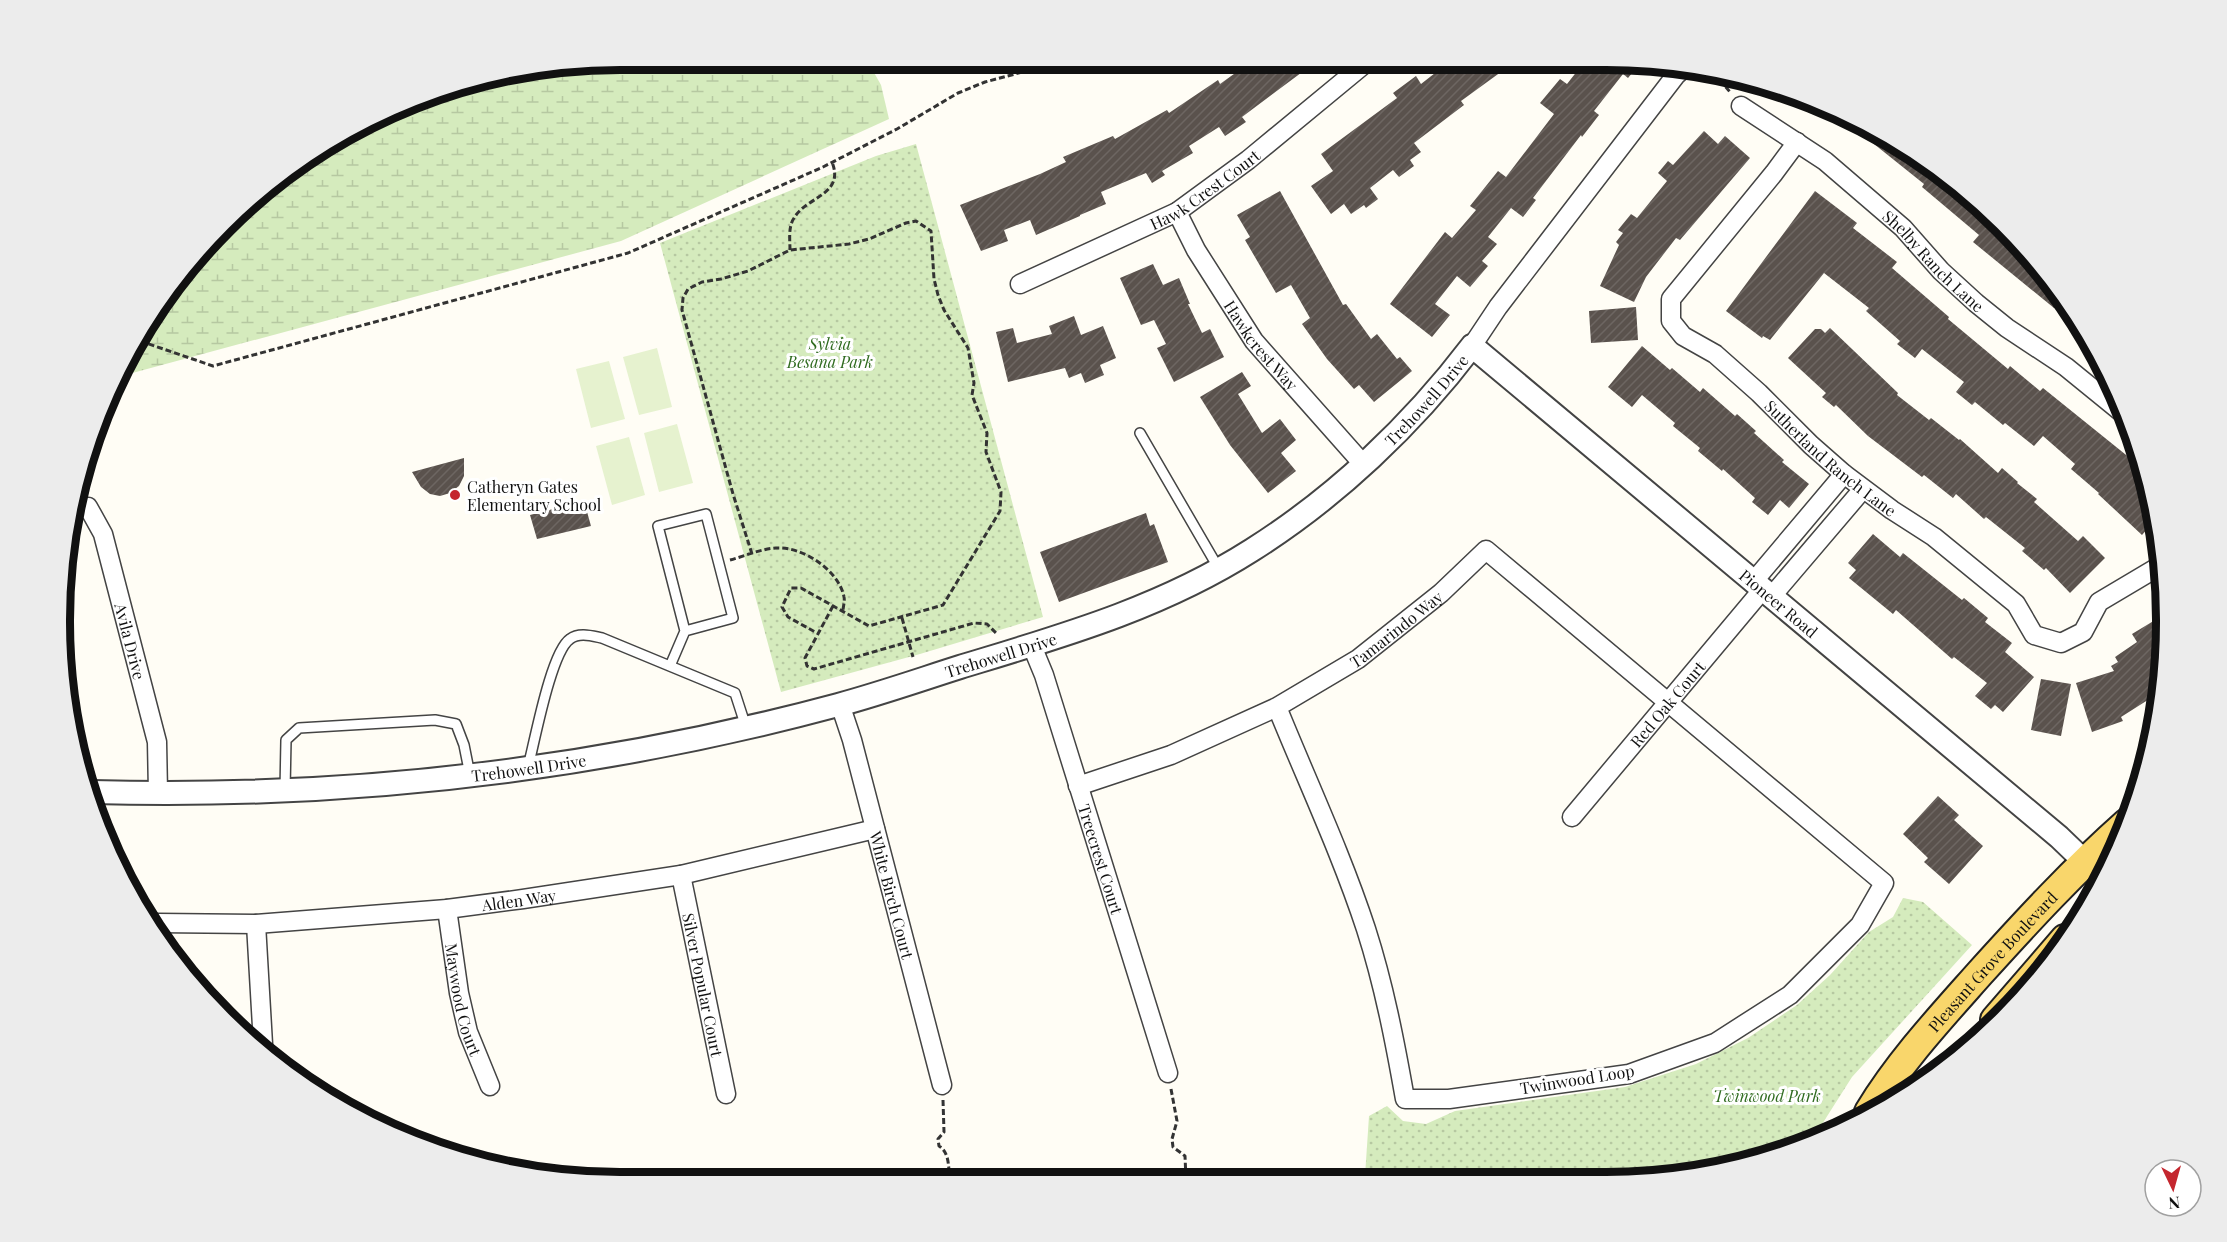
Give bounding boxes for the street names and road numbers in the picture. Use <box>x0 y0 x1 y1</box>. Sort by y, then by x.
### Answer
street label: Hawk Crest Court <box>1146 144 1264 234</box>
street label: Shelby Ranch Lane <box>1879 205 1989 316</box>
street label: Hawkcrest Way <box>1220 296 1303 394</box>
street label: Trehowell Drive <box>1380 350 1472 450</box>
street label: Sutherland Ranch Lane <box>1761 395 1901 520</box>
street label: Pioneer Road <box>1736 564 1823 642</box>
street label: Tamarindo Way <box>1346 586 1446 672</box>
street label: Avila Drive <box>111 600 151 682</box>
street label: Trehowell Drive <box>942 627 1059 682</box>
street label: Red Oak Court <box>1625 656 1709 751</box>
street label: Trehowell Drive <box>470 749 588 786</box>
street label: Treecrest Court <box>1074 801 1128 917</box>
street label: White Birch Court <box>865 828 919 961</box>
street label: Alden Way <box>479 884 557 915</box>
street label: Pleasant Grove Boulevard <box>1923 886 2061 1036</box>
street label: Silver Popular Court <box>679 911 729 1059</box>
street label: Maywood Court <box>442 942 487 1059</box>
street label: Twinwood Loop <box>1518 1060 1636 1098</box>

